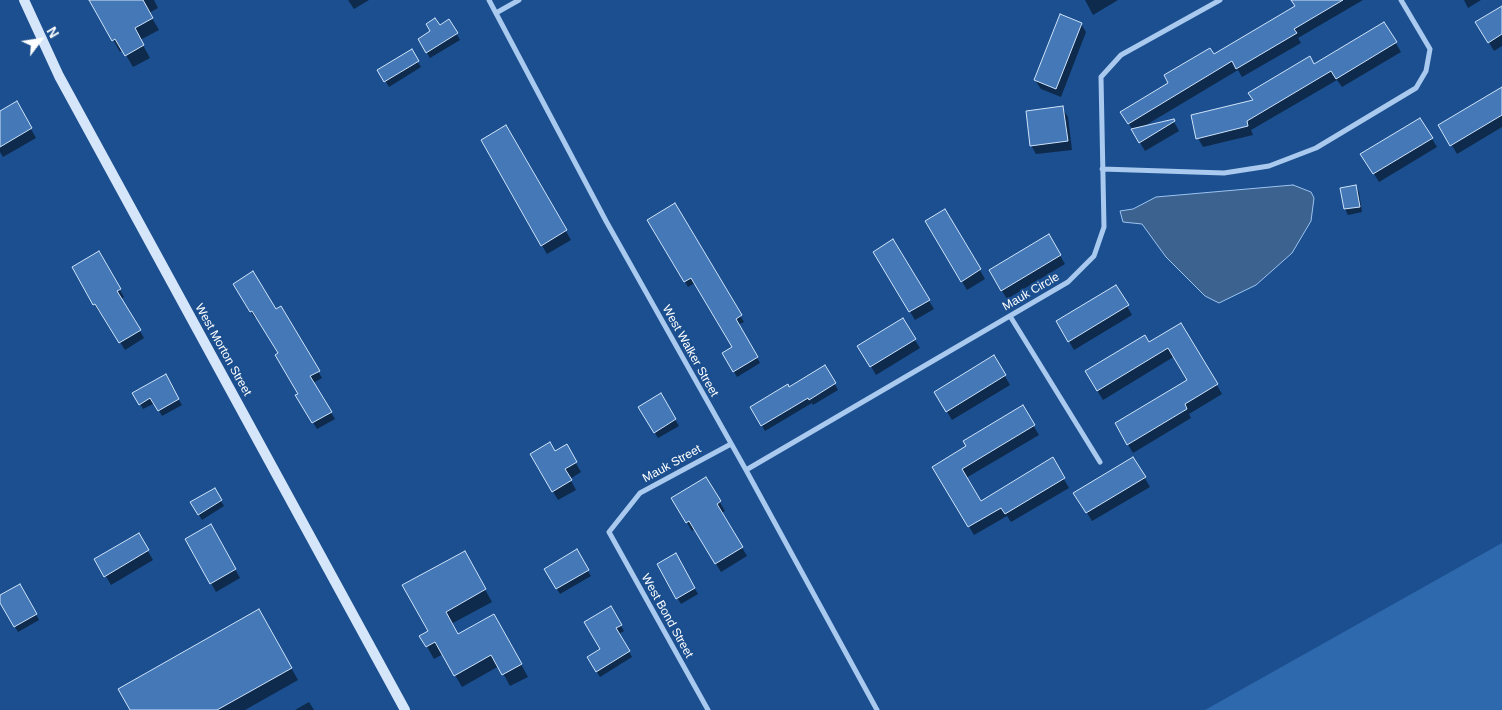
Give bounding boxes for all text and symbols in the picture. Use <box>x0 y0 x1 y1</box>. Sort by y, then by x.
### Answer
north arrow <box>15 15 65 65</box>
text: N <box>43 24 62 41</box>
street label: Mauk Circle <box>1000 270 1062 314</box>
street label: West Morton Street <box>192 301 254 399</box>
street label: West Walker Street <box>659 303 721 399</box>
street label: Mauk Street <box>640 442 704 486</box>
street label: West Bond Street <box>638 571 696 661</box>

